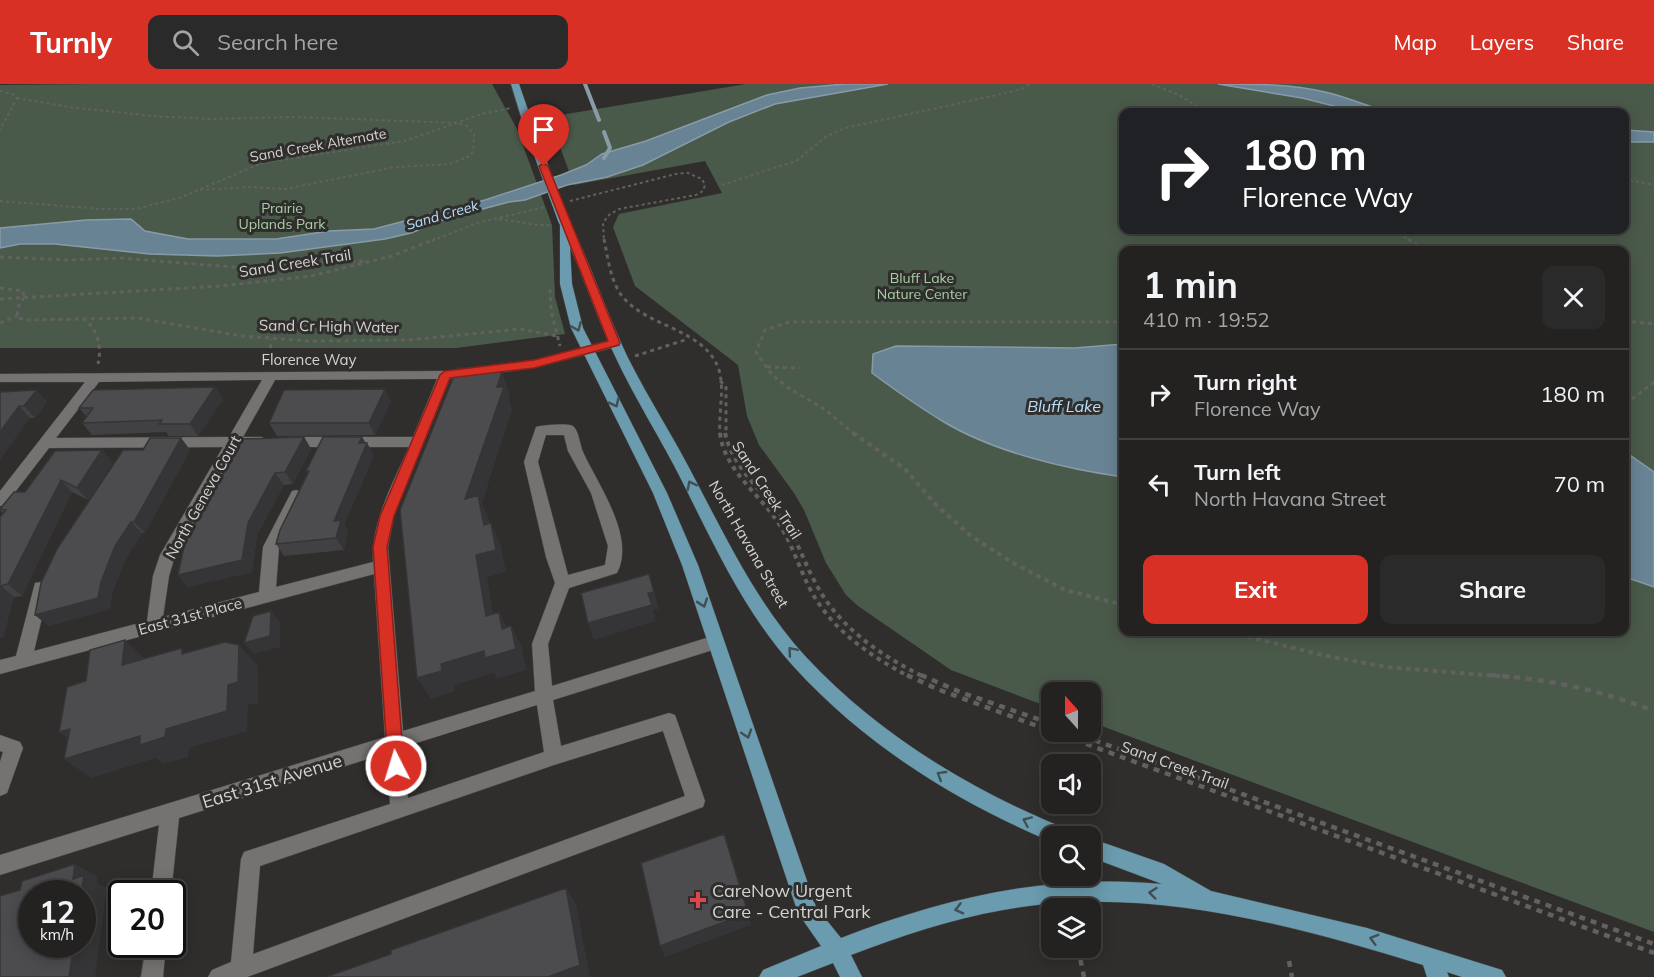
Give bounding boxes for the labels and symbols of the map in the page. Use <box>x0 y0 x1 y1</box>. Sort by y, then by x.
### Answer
pin <box>518 104 569 166</box>
street label: Sand Creek Alternate <box>248 124 388 166</box>
water label: Sand Creek <box>404 196 481 234</box>
park label: Prairie Uplands Park <box>238 199 326 233</box>
street label: Sand Creek Trail <box>238 245 352 281</box>
park label: Bluff Lake Nature Center <box>877 269 968 303</box>
street label: Sand Cr High Water <box>259 315 400 337</box>
one-way arrow <box>570 320 582 331</box>
street label: Florence Way <box>262 350 356 369</box>
one-way arrow <box>608 396 620 407</box>
water label: Bluff Lake <box>1027 396 1101 416</box>
street label: North Geneva Court <box>161 432 245 562</box>
street label: Sand Creek Trail <box>728 437 806 543</box>
street label: North Havana Street <box>705 477 793 611</box>
one-way arrow <box>687 480 698 491</box>
street label: East 31st Place <box>136 593 244 639</box>
one-way arrow <box>696 598 708 608</box>
one-way arrow <box>788 647 799 658</box>
north arrow <box>1041 682 1101 742</box>
one-way arrow <box>739 728 752 739</box>
position arrow <box>364 734 428 798</box>
street label: Sand Creek Trail <box>1119 737 1231 793</box>
street label: East 31st Avenue <box>199 749 345 813</box>
one-way arrow <box>937 771 947 783</box>
one-way arrow <box>1022 817 1033 829</box>
place label: CareNow Urgent Care - Central Park <box>712 879 871 923</box>
speed limit sign: 20 <box>108 880 186 958</box>
one-way arrow <box>1148 888 1157 900</box>
marker: CareNow Urgent Care - Central Park <box>689 891 707 909</box>
one-way arrow <box>954 902 964 915</box>
one-way arrow <box>1369 934 1380 946</box>

